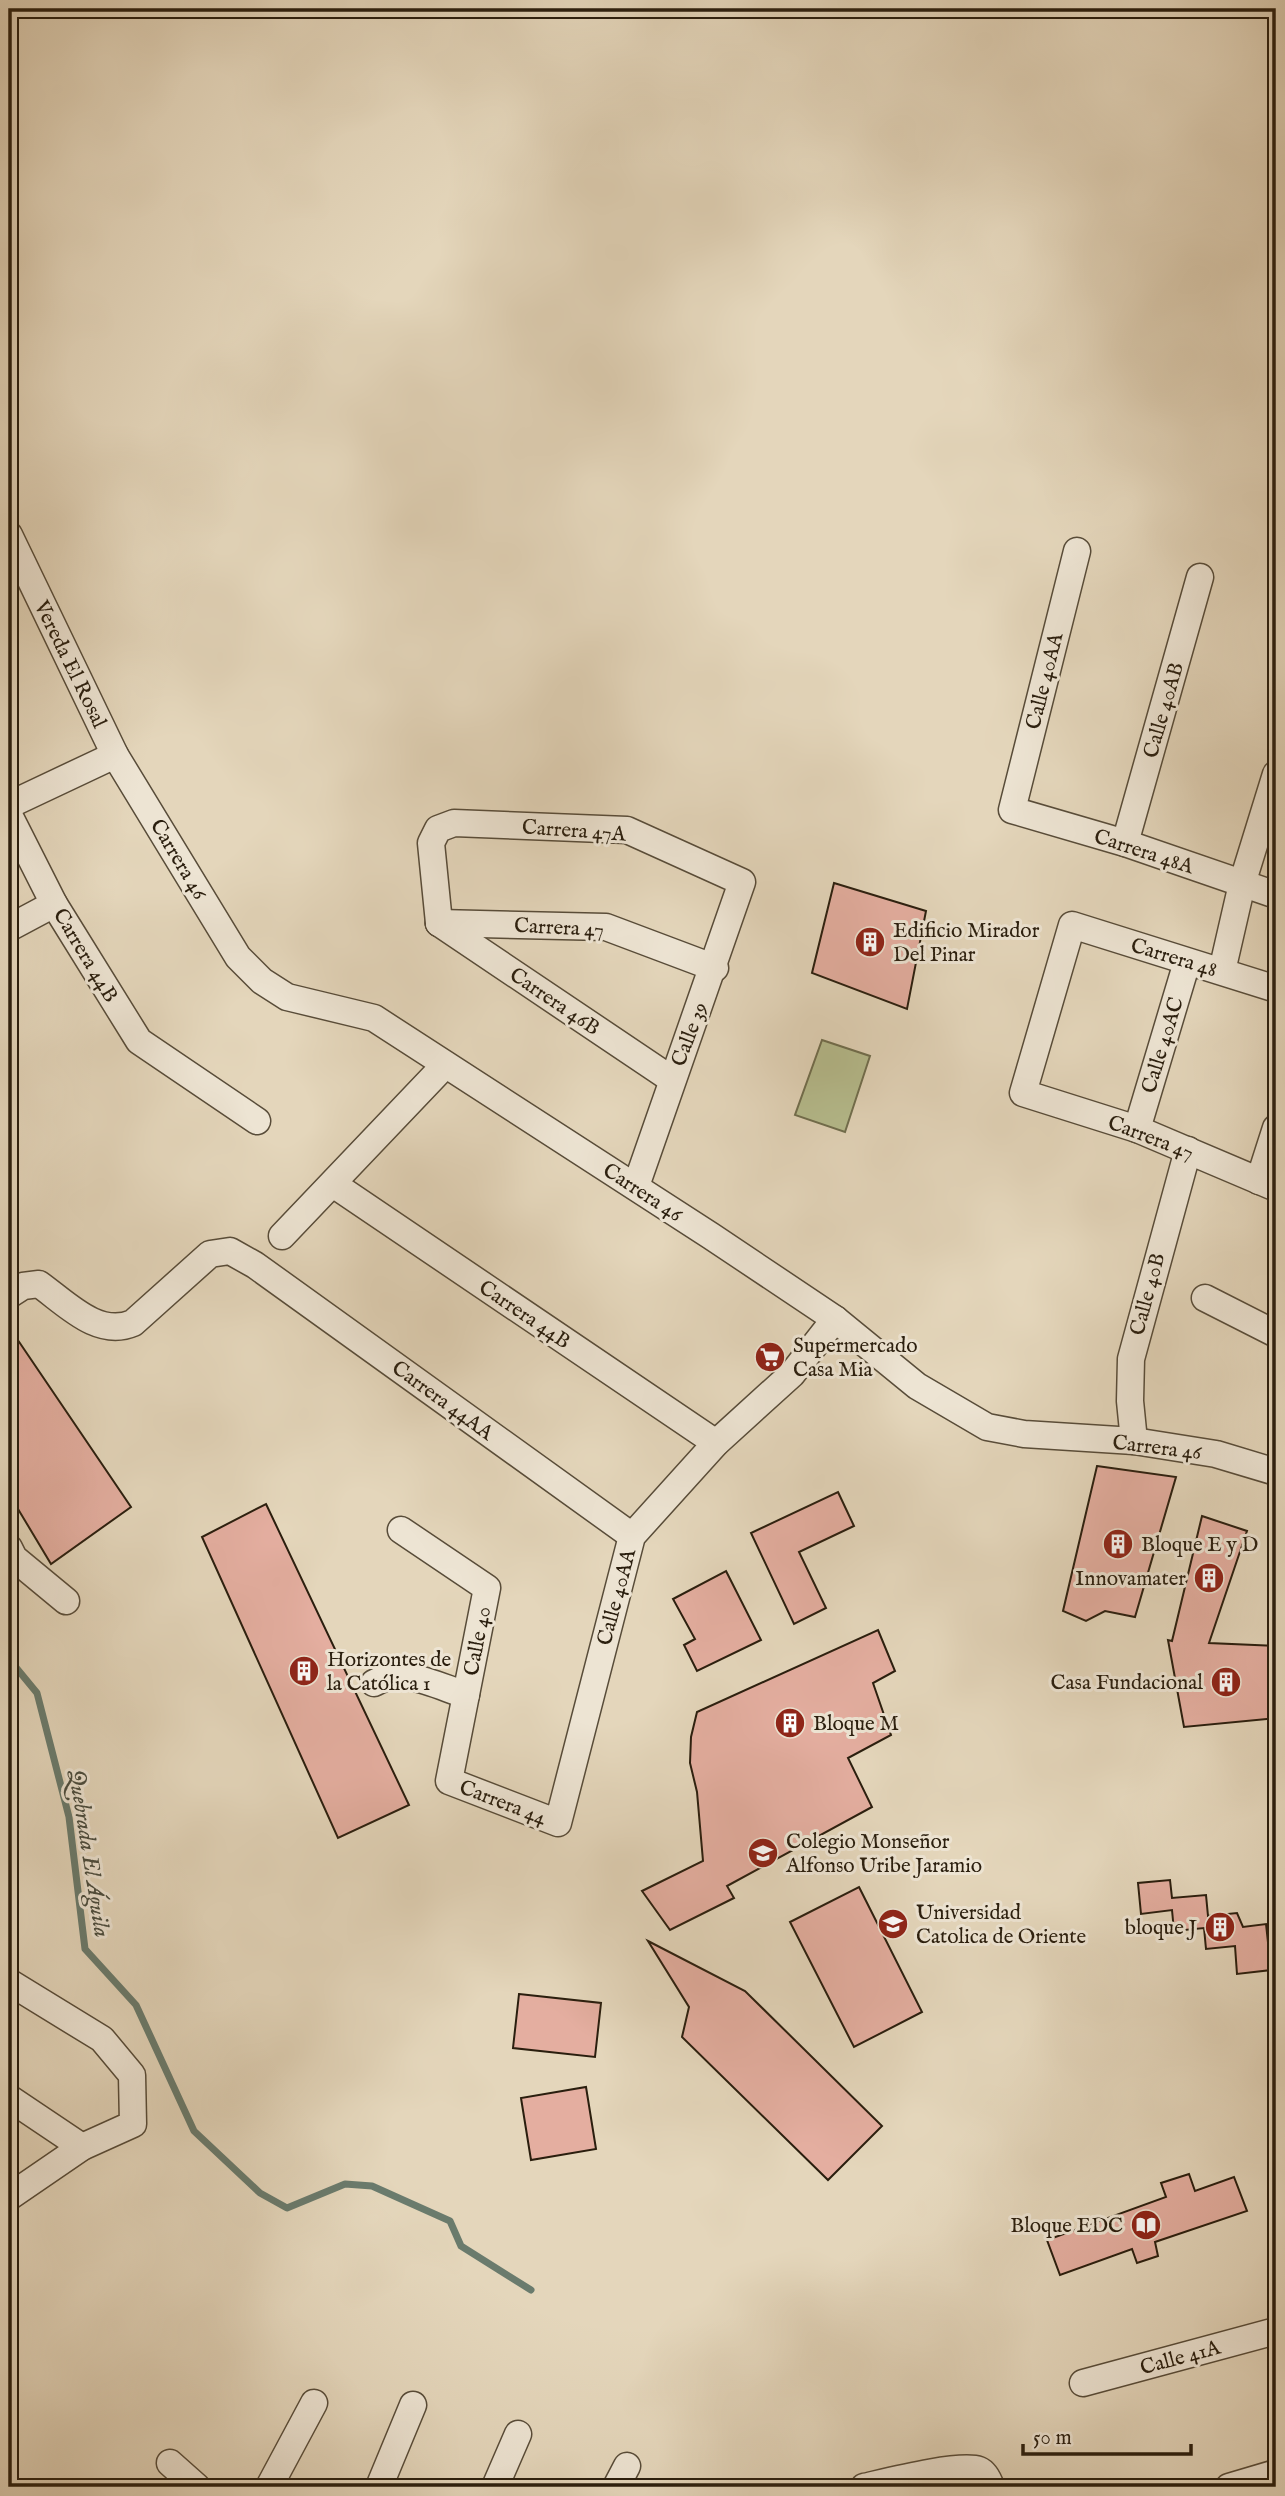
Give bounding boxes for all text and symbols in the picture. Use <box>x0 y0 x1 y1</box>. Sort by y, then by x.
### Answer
street label: Vereda El Rosal <box>27 595 112 733</box>
street label: Calle 40AA <box>1020 629 1071 733</box>
street label: Calle 40AB <box>1138 659 1191 761</box>
street label: Carrera 46 <box>143 814 213 906</box>
street label: Carrera 47A <box>521 814 628 849</box>
street label: Carrera 48A <box>1090 824 1198 881</box>
street label: Carrera 44B <box>46 904 123 1008</box>
street label: Carrera 47 <box>513 913 605 944</box>
place label: Edificio Mirador Del Pinar <box>893 918 1040 969</box>
building icon: Edificio Mirador Del Pinar <box>853 925 887 959</box>
street label: Carrera 48 <box>1127 933 1220 984</box>
street label: Carrera 46B <box>504 962 605 1042</box>
street label: Calle 40AC <box>1136 994 1191 1097</box>
street label: Calle 39 <box>666 999 715 1071</box>
street label: Carrera 47 <box>1104 1110 1197 1167</box>
street label: Carrera 46 <box>597 1158 688 1230</box>
street label: Calle 40B <box>1125 1250 1172 1339</box>
street label: Carrera 44B <box>473 1275 575 1356</box>
place label: Supermercado Casa Mia <box>793 1333 918 1384</box>
supermarket icon: Supermercado Casa Mia <box>753 1340 787 1374</box>
street label: Carrera 44AA <box>386 1355 499 1448</box>
street label: Carrera 46 <box>1111 1430 1204 1467</box>
building icon: Bloque E y D <box>1101 1527 1135 1561</box>
place label: Bloque E y D <box>1141 1532 1258 1559</box>
street label: Calle 40AA <box>592 1545 643 1649</box>
building icon: Innovamater <box>1192 1561 1226 1595</box>
place label: Innovamater <box>1075 1566 1186 1593</box>
street label: Calle 40 <box>459 1604 498 1678</box>
place label: Horizontes de la Católica 1 <box>327 1647 451 1698</box>
building icon: Horizontes de la Católica 1 <box>287 1654 321 1688</box>
building icon: Casa Fundacional <box>1209 1665 1243 1699</box>
place label: Casa Fundacional <box>1051 1670 1203 1697</box>
building icon: Bloque M <box>773 1706 807 1740</box>
place label: Bloque M <box>813 1711 899 1738</box>
water label: Quebrada El Águila <box>60 1767 117 1939</box>
street label: Carrera 44 <box>455 1774 550 1833</box>
place label: Colegio Monseñor Alfonso Uribe Jaramio <box>785 1829 982 1880</box>
school or university icon: Colegio Monseñor Alfonso Uribe Jaramio <box>746 1836 780 1870</box>
place label: Universidad Catolica de Oriente <box>916 1900 1086 1951</box>
school or university icon: Universidad Catolica de Oriente <box>876 1907 910 1941</box>
building icon: bloque J <box>1203 1910 1237 1944</box>
place label: bloque J <box>1125 1915 1197 1942</box>
library icon: Bloque EDC <box>1129 2208 1163 2242</box>
place label: Bloque EDC <box>1010 2213 1123 2240</box>
street label: Calle 41A <box>1137 2335 1224 2382</box>
scale bar <box>1023 2412 1190 2456</box>
text: 50 m <box>1033 2425 1072 2452</box>

